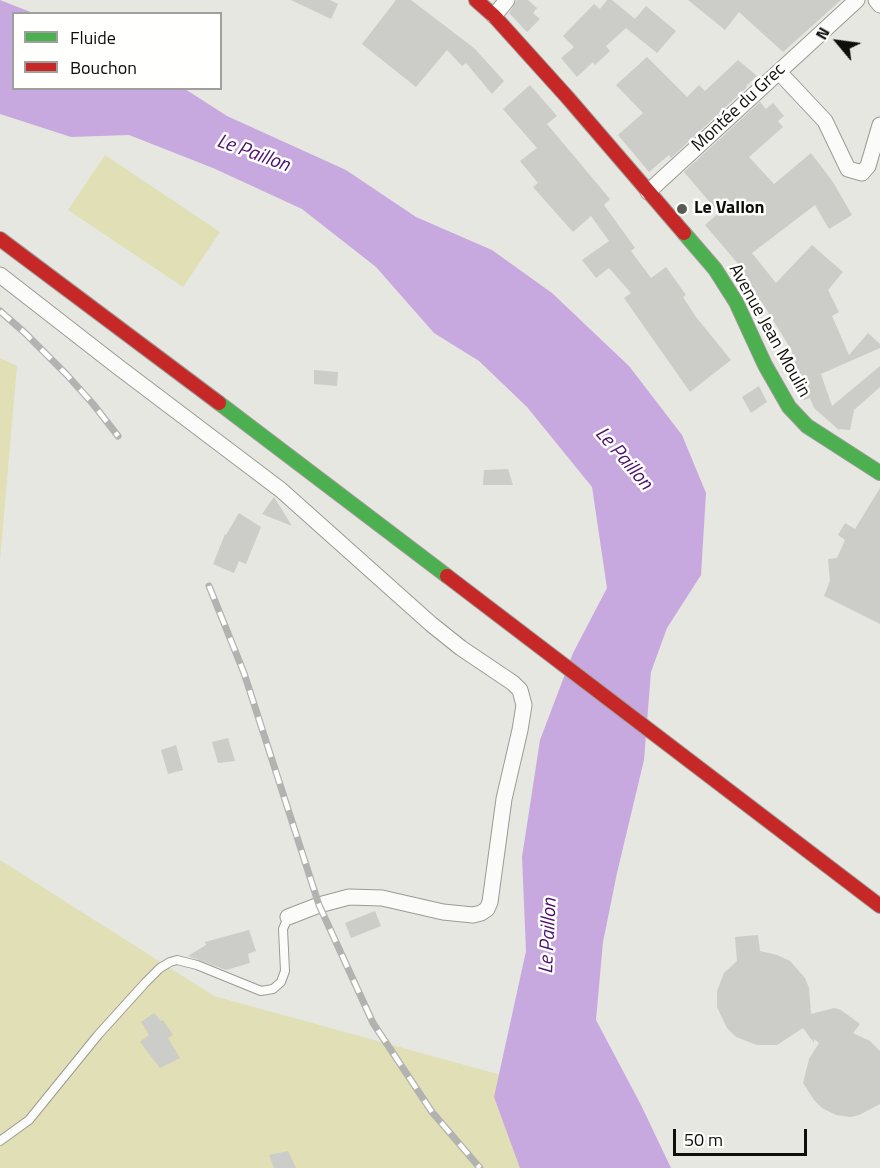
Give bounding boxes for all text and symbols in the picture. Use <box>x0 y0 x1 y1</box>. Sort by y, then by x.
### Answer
legend <box>12 12 222 90</box>
north arrow <box>808 12 868 72</box>
text: N <box>809 23 835 44</box>
text: Fluide <box>70 24 116 51</box>
text: Bouchon <box>70 54 137 81</box>
street label: Montée du Grec <box>688 59 790 157</box>
water label: Le Paillon <box>213 130 293 178</box>
place label: Le Vallon <box>694 198 765 220</box>
marker: Le Vallon <box>675 202 689 216</box>
street label: Avenue Jean Moulin <box>723 261 815 401</box>
water label: Le Paillon <box>589 423 657 495</box>
water label: Le Paillon <box>535 898 563 974</box>
scale bar <box>676 1117 810 1155</box>
text: 50 m <box>684 1126 723 1153</box>

